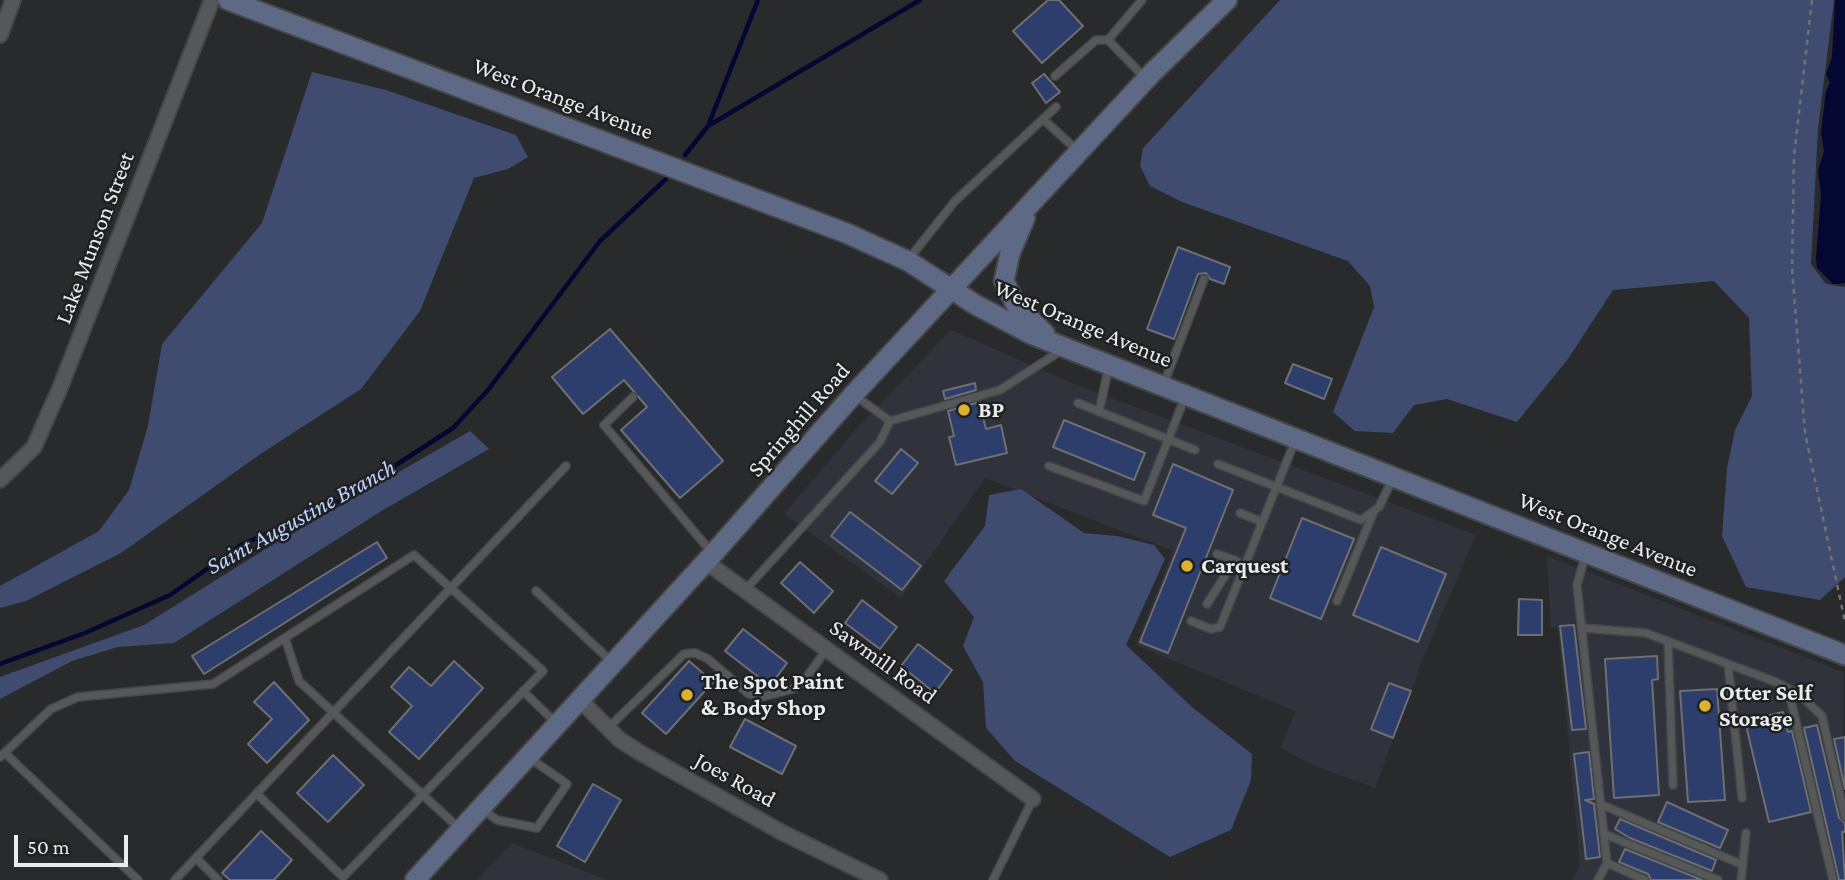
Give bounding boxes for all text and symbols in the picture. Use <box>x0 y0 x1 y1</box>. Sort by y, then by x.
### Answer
street label: West Orange Avenue <box>469 52 657 146</box>
street label: Lake Munson Street <box>50 148 140 328</box>
street label: West Orange Avenue <box>990 274 1176 374</box>
street label: Springhill Road <box>742 357 856 483</box>
place label: BP <box>978 396 1004 424</box>
marker: BP <box>956 402 972 418</box>
water label: Saint Augustine Branch <box>201 453 401 581</box>
street label: West Orange Avenue <box>1515 487 1701 583</box>
place label: Carquest <box>1201 552 1288 580</box>
marker: Carquest <box>1179 558 1195 574</box>
street label: Sawmill Road <box>824 614 942 710</box>
place label: The Spot Paint & Body Shop <box>701 668 844 722</box>
place label: Otter Self Storage <box>1719 679 1812 733</box>
marker: The Spot Paint & Body Shop <box>679 687 695 703</box>
marker: Otter Self Storage <box>1697 698 1713 714</box>
street label: Joes Road <box>690 747 780 813</box>
scale bar <box>18 820 131 864</box>
text: 50 m <box>27 835 70 859</box>

